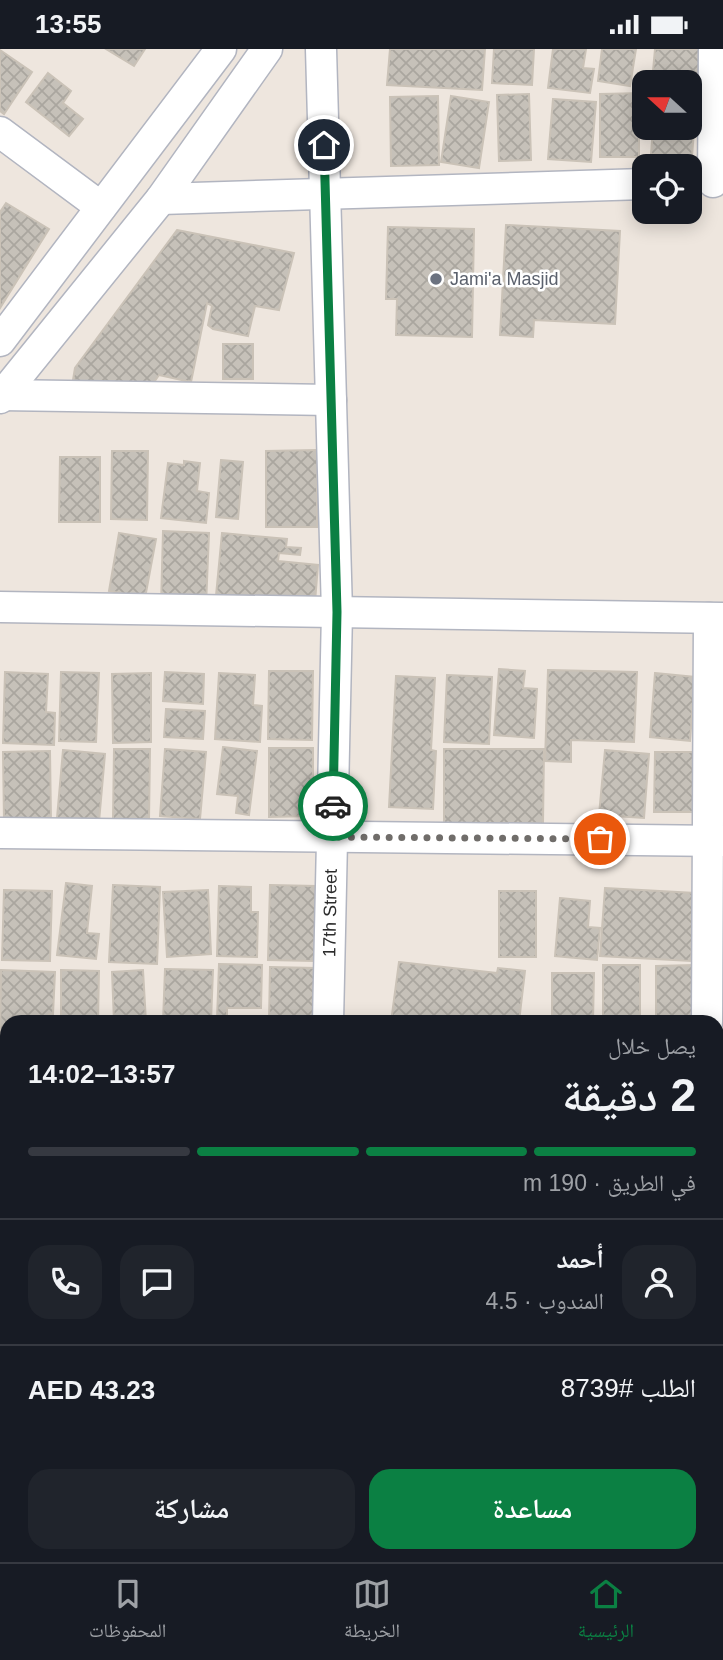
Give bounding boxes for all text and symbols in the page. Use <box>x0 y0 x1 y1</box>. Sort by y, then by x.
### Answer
text: 13:55 <box>35 9 102 39</box>
north arrow <box>632 70 702 140</box>
map controls <box>632 70 702 224</box>
pin <box>294 115 354 175</box>
icon: home <box>305 126 343 164</box>
button: locate <box>632 154 702 224</box>
place label: Jami'a Masjid <box>450 269 558 289</box>
marker: Jami'a Masjid <box>428 271 444 287</box>
courier <box>298 771 368 841</box>
icon: car <box>314 787 352 825</box>
pin <box>570 809 630 869</box>
icon: bag <box>581 820 619 858</box>
street label: 17th Street <box>319 869 341 957</box>
text: يصل خلال <box>608 1033 696 1059</box>
text: 13:57–14:02 <box>28 1059 175 1089</box>
text: 2 دقيقة <box>562 1069 696 1121</box>
text: في الطريق · 190 m <box>523 1170 696 1196</box>
text: أحمد <box>556 1244 604 1274</box>
button: phone <box>28 1245 102 1319</box>
button: chat <box>120 1245 194 1319</box>
button: person <box>622 1245 696 1319</box>
text: المندوب · 4.5 <box>486 1288 604 1314</box>
text: الطلب #8739 <box>561 1373 696 1403</box>
text: AED 43.23 <box>28 1375 155 1405</box>
button: مشاركة <box>28 1469 355 1549</box>
button: مساعدة <box>369 1469 696 1549</box>
tab: المحفوظات <box>89 1575 166 1649</box>
tab: الخريطة <box>344 1575 400 1649</box>
tab: الرئيسية <box>578 1575 634 1649</box>

